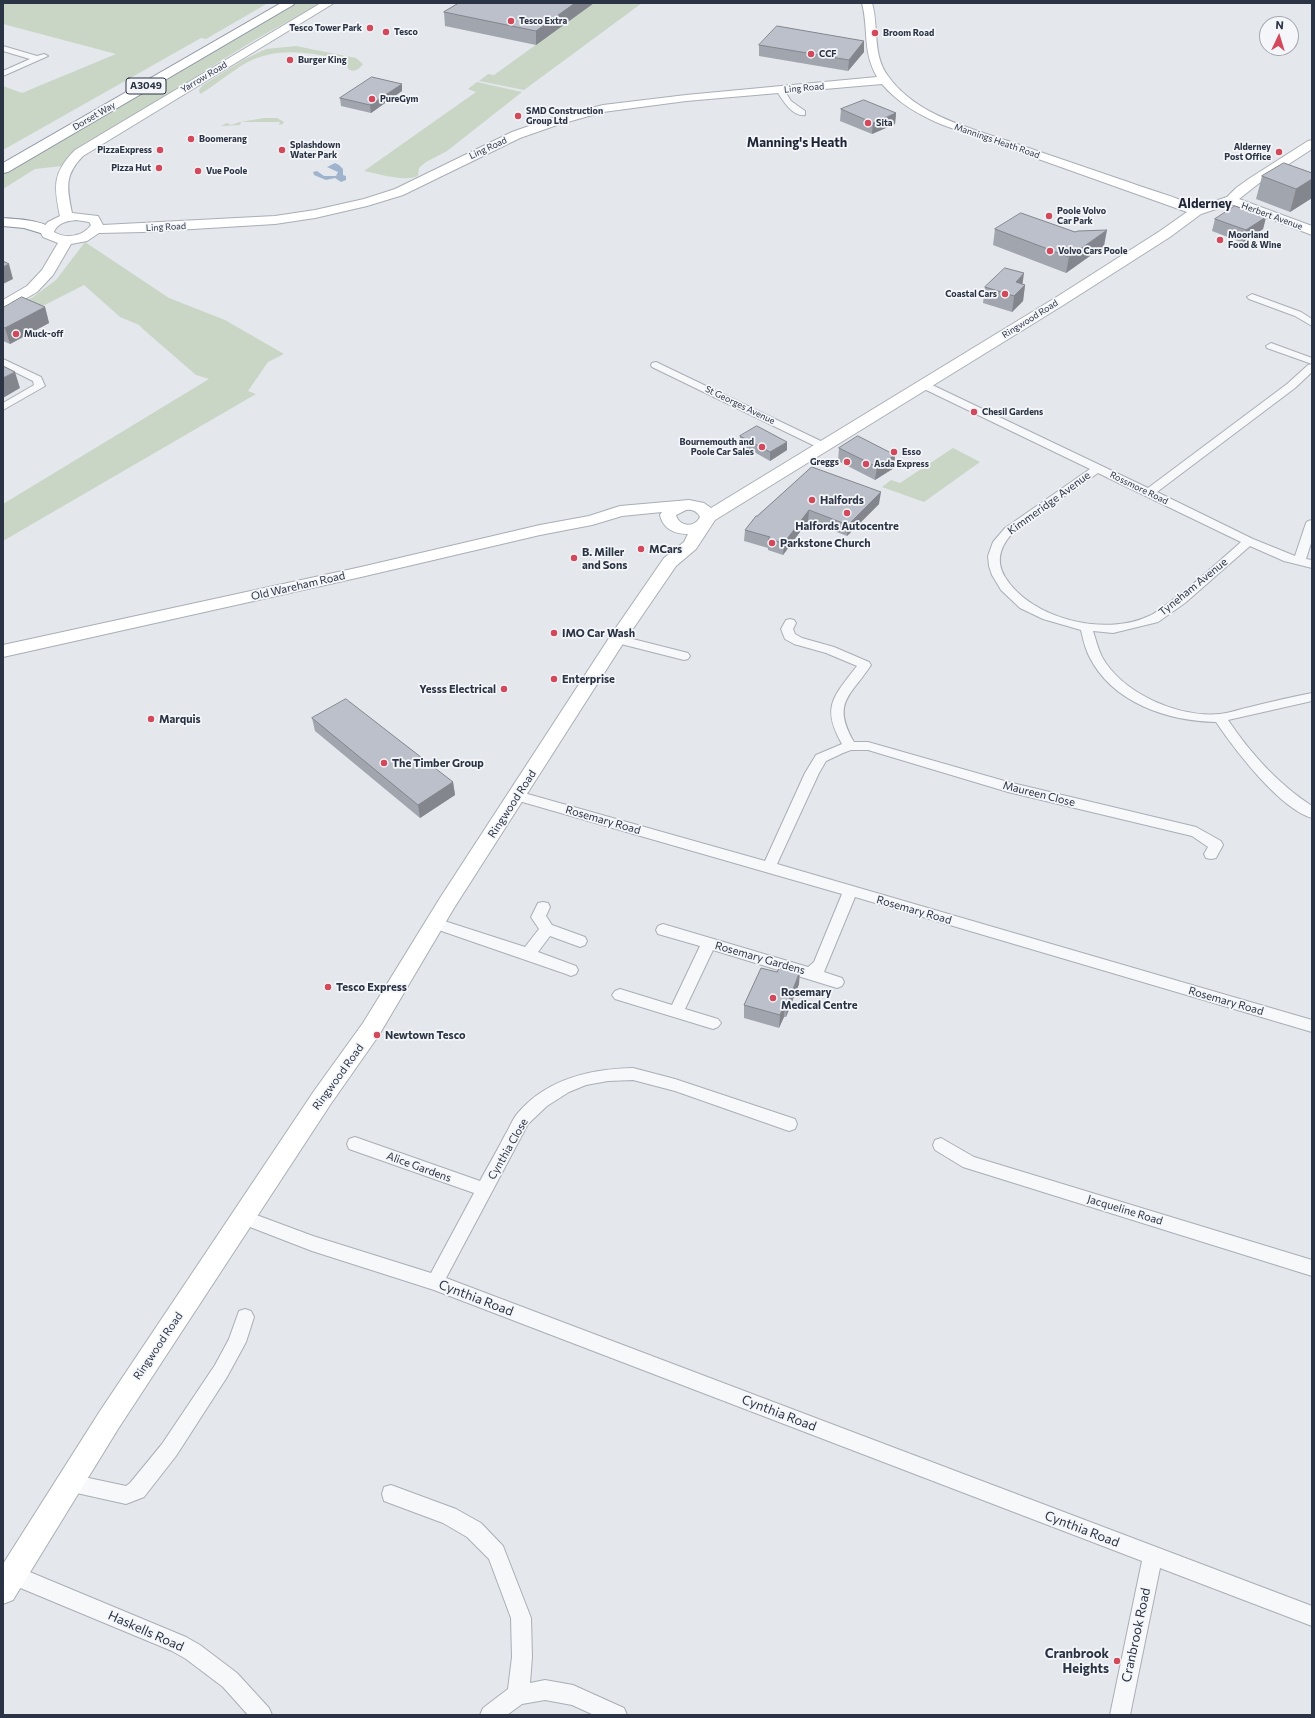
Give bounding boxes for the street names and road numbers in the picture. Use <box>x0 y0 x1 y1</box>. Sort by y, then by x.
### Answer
street label: Yarrow Road <box>179 59 229 95</box>
road number: A3049 <box>126 78 166 94</box>
street label: Ling Road <box>783 81 825 95</box>
street label: Dorset Way <box>71 99 117 133</box>
street label: Mannings Heath Road <box>953 121 1041 161</box>
street label: Ling Road <box>467 135 509 161</box>
street label: Herbert Avenue <box>1240 200 1304 232</box>
street label: Ling Road <box>146 221 186 233</box>
street label: Ringwood Road <box>1000 297 1060 341</box>
street label: St Georges Avenue <box>703 383 777 427</box>
street label: Kimmeridge Avenue <box>1005 469 1093 537</box>
street label: Rossmore Road <box>1108 469 1170 507</box>
street label: Tyneham Avenue <box>1156 555 1230 619</box>
street label: Old Wareham Road <box>250 569 346 603</box>
street label: Ringwood Road <box>485 768 539 840</box>
street label: Maureen Close <box>1001 779 1077 809</box>
street label: Rosemary Road <box>564 803 642 837</box>
street label: Rosemary Road <box>875 893 953 927</box>
street label: Rosemary Gardens <box>713 939 807 977</box>
street label: Rosemary Road <box>1187 984 1265 1018</box>
street label: Ringwood Road <box>310 1041 366 1113</box>
street label: Cynthia Close <box>485 1116 531 1182</box>
street label: Alice Gardens <box>385 1149 453 1185</box>
street label: Jacqueline Road <box>1086 1192 1164 1228</box>
street label: Cynthia Road <box>437 1277 515 1319</box>
street label: Ringwood Road <box>131 1310 185 1382</box>
street label: Cynthia Road <box>740 1392 818 1434</box>
street label: Cynthia Road <box>1043 1508 1121 1550</box>
street label: Cranbrook Road <box>1118 1586 1154 1684</box>
street label: Haskells Road <box>106 1607 186 1655</box>

